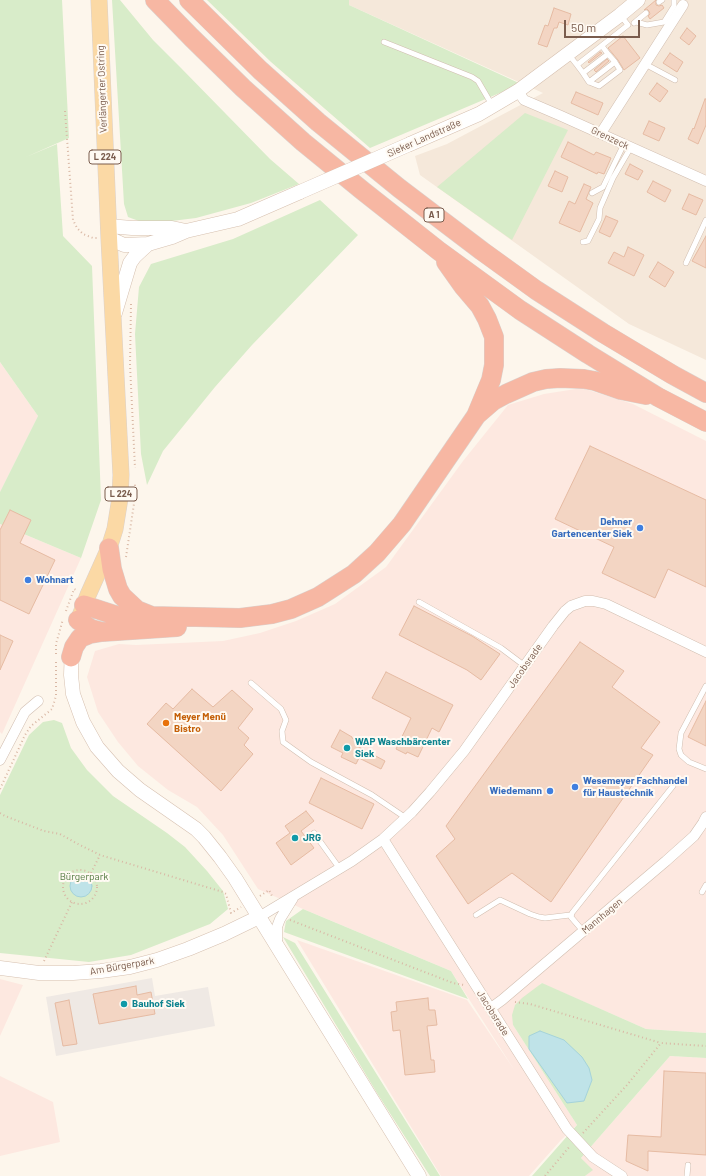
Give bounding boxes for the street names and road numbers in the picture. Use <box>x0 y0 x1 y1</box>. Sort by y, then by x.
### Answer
street label: Verlängerter Ostring <box>94 45 110 133</box>
street label: Sieker Landstraße <box>385 116 463 160</box>
street label: Grenzeck <box>589 124 631 152</box>
road number: L 224 <box>89 150 121 164</box>
road number: A 1 <box>424 208 444 222</box>
road number: L 224 <box>105 487 137 501</box>
street label: Jacobsrade <box>505 642 545 690</box>
street label: Mannhagen <box>579 895 625 937</box>
street label: Am Bürgerpark <box>89 954 155 978</box>
street label: Jacobsrade <box>474 988 512 1038</box>

